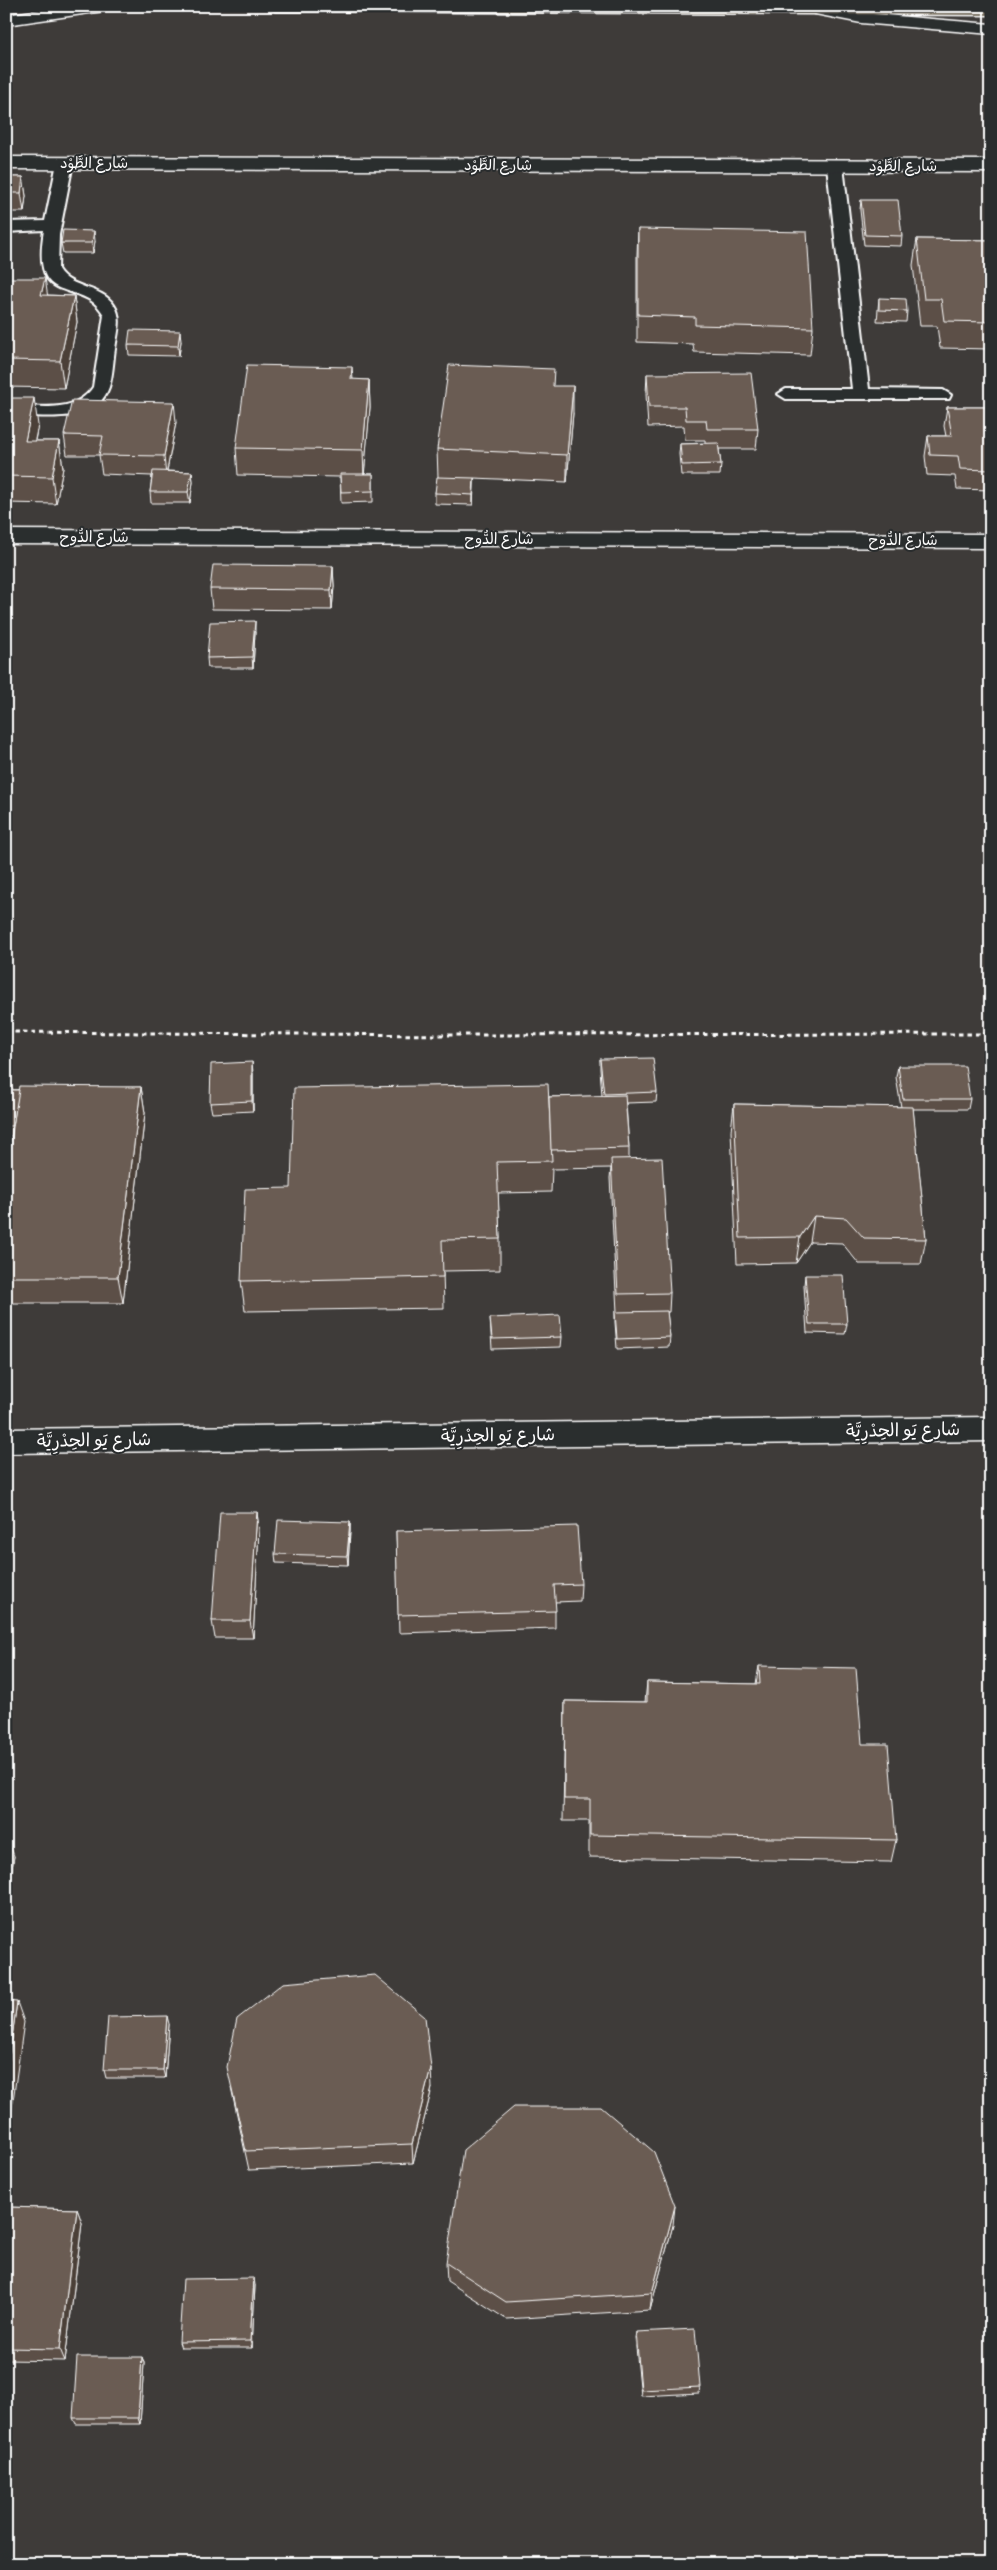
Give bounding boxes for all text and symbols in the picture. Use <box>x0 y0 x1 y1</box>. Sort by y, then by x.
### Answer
street label: شارع الطَّوْد <box>60 154 128 173</box>
street label: شارع الطَّوْد <box>464 156 532 175</box>
street label: شارع الطَّوْد <box>869 157 937 176</box>
street label: شارع الدُّوح <box>59 527 129 547</box>
street label: شارع الدُّوح <box>464 529 534 549</box>
street label: شارع الدُّوح <box>868 530 938 550</box>
street label: شارع يَو الحِدْرِيَّة <box>846 1418 960 1444</box>
street label: شارع يَو الحِدْرِيَّة <box>441 1423 555 1449</box>
street label: شارع يَو الحِدْرِيَّة <box>37 1428 151 1454</box>

